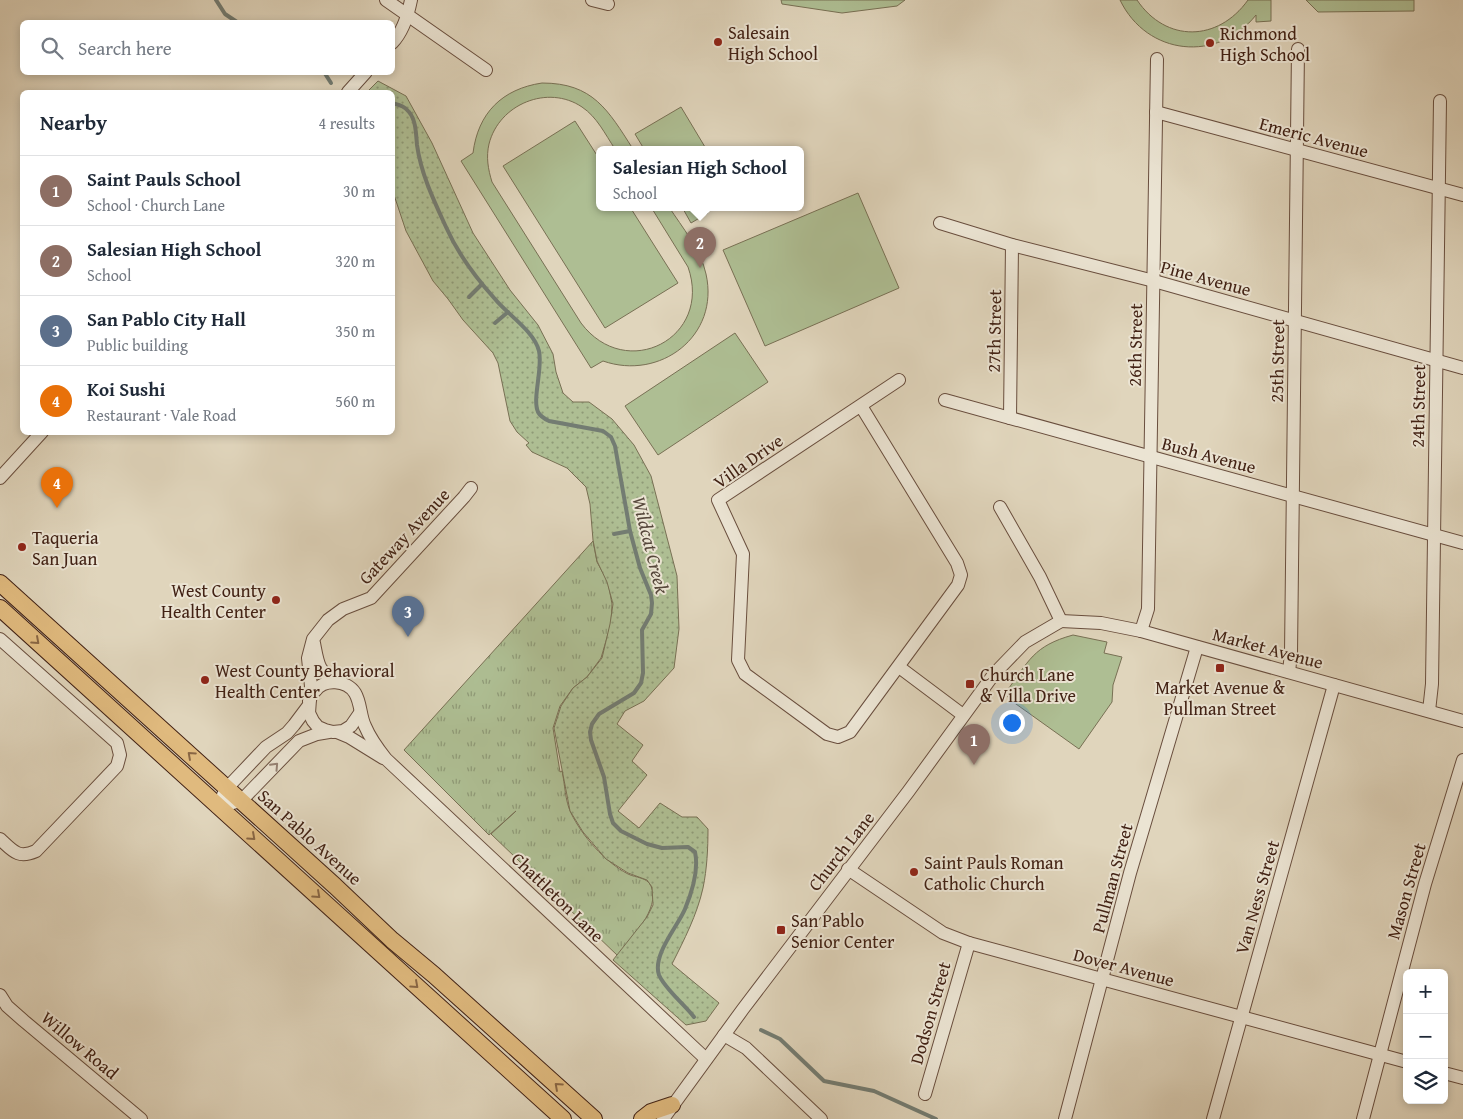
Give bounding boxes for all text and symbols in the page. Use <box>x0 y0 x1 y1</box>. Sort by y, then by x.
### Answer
place label: Salesain High School <box>728 19 818 67</box>
search box <box>20 20 395 75</box>
place label: Richmond High School <box>1220 20 1310 68</box>
icon: search <box>38 34 66 62</box>
text: Search here <box>78 34 172 62</box>
marker: Salesain High School <box>712 36 724 48</box>
marker: Richmond High School <box>1204 37 1216 49</box>
text: Nearby <box>40 107 107 138</box>
street label: Emeric Avenue <box>1256 109 1372 165</box>
text: 4 results <box>318 111 375 135</box>
popup <box>596 146 804 211</box>
text: Salesian High School <box>613 153 787 181</box>
text: Saint Pauls School <box>87 165 241 193</box>
text: 1 <box>52 179 60 203</box>
text: 30 m <box>343 179 375 203</box>
text: School <box>613 181 657 205</box>
text: School · Church Lane <box>87 193 225 217</box>
pin: 2 <box>684 227 716 268</box>
text: Salesian High School <box>87 235 261 263</box>
text: 2 <box>52 249 60 273</box>
text: 320 m <box>335 249 375 273</box>
street label: Pine Avenue <box>1158 253 1254 303</box>
text: School <box>87 263 131 287</box>
street label: 27th Street <box>980 288 1008 373</box>
street label: 26th Street <box>1121 302 1149 387</box>
text: San Pablo City Hall <box>87 305 246 333</box>
street label: 25th Street <box>1263 318 1291 403</box>
text: 3 <box>52 319 60 343</box>
text: 350 m <box>335 319 375 343</box>
text: Public building <box>87 333 188 357</box>
street label: 24th Street <box>1404 363 1432 448</box>
text: Koi Sushi <box>87 375 165 403</box>
text: 4 <box>52 389 60 413</box>
text: 560 m <box>335 389 375 413</box>
text: Restaurant · Vale Road <box>87 403 236 427</box>
street label: Villa Drive <box>708 427 788 495</box>
street label: Bush Avenue <box>1159 429 1259 481</box>
pin: 4 <box>41 467 73 508</box>
street label: Gateway Avenue <box>352 482 456 590</box>
water label: Wildcat Creek <box>625 493 677 597</box>
place label: Taqueria San Juan <box>32 524 99 572</box>
marker: Taqueria San Juan <box>16 541 28 553</box>
place label: West County Health Center <box>161 577 267 625</box>
marker: West County Health Center <box>270 594 282 606</box>
pin: 3 <box>392 596 424 637</box>
street label: Market Avenue <box>1210 620 1326 676</box>
one-way arrow <box>30 635 39 644</box>
place label: West County Behavioral Health Center <box>215 657 395 705</box>
place label: Church Lane & Villa Drive <box>980 661 1076 709</box>
marker: Market Avenue & Pullman Street <box>1214 662 1226 674</box>
marker: West County Behavioral Health Center <box>199 674 211 686</box>
place label: Market Avenue & Pullman Street <box>1155 674 1286 722</box>
marker: Church Lane & Villa Drive <box>964 678 976 690</box>
your location <box>999 710 1025 736</box>
pin: 1 <box>958 724 990 765</box>
one-way arrow <box>187 752 196 761</box>
one-way arrow <box>269 762 278 771</box>
street label: San Pablo Avenue <box>252 783 368 891</box>
street label: Church Lane <box>801 805 881 897</box>
street label: Pullman Street <box>1084 820 1140 936</box>
one-way arrow <box>246 831 255 840</box>
street label: Van Ness Street <box>1228 836 1286 957</box>
street label: Mason Street <box>1379 839 1433 942</box>
street label: Chattleton Lane <box>505 846 611 948</box>
place label: Saint Pauls Roman Catholic Church <box>924 849 1064 897</box>
marker: Saint Pauls Roman Catholic Church <box>908 866 920 878</box>
one-way arrow <box>311 889 320 898</box>
place label: San Pablo Senior Center <box>791 907 895 955</box>
marker: San Pablo Senior Center <box>775 924 787 936</box>
street label: Dover Avenue <box>1071 941 1177 993</box>
street label: Dodson Street <box>902 958 958 1068</box>
map controls <box>1403 969 1448 1104</box>
button: + <box>1403 969 1448 1014</box>
one-way arrow <box>410 979 419 988</box>
street label: Willow Road <box>35 1005 125 1086</box>
button: − <box>1403 1014 1448 1059</box>
button: layers <box>1403 1059 1448 1104</box>
one-way arrow <box>554 1083 563 1092</box>

